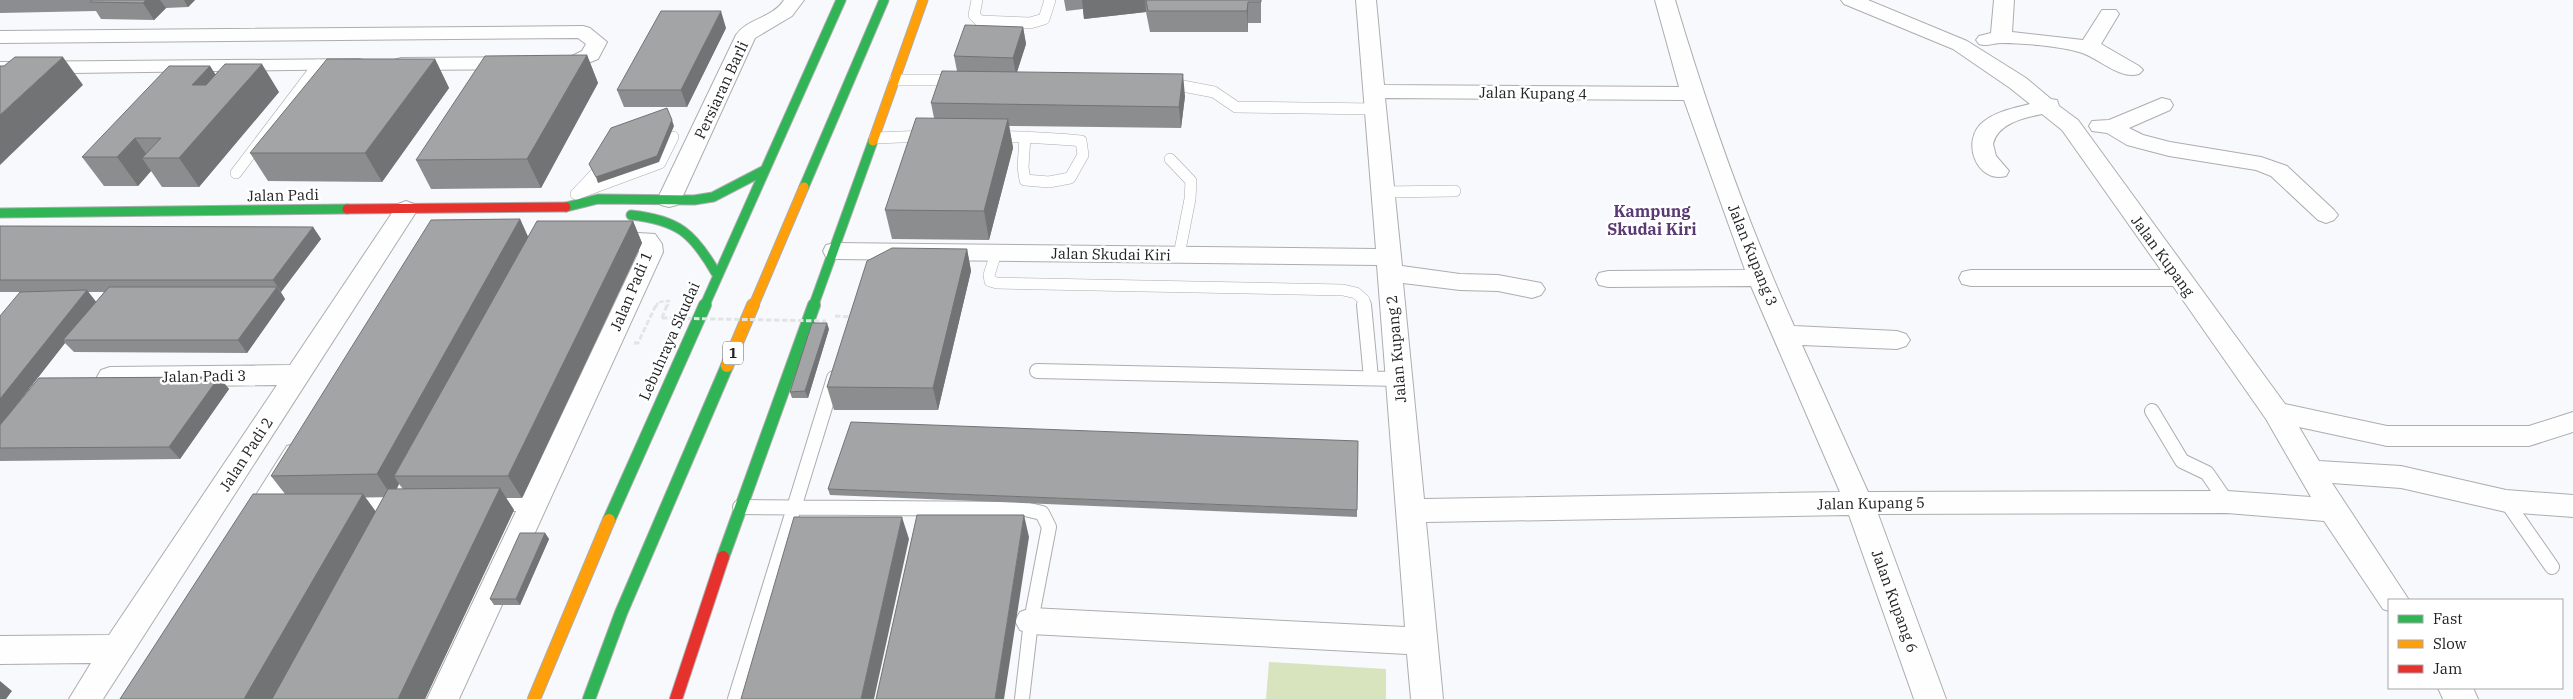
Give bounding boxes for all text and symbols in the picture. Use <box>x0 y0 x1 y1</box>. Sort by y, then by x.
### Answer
street label: Persiaran Barli <box>690 38 752 142</box>
street label: Jalan Kupang 4 <box>1479 83 1587 103</box>
street label: Jalan Padi <box>247 185 319 205</box>
district label: Kampung Skudai Kiri <box>1607 201 1697 239</box>
street label: Jalan Kupang 3 <box>1724 201 1782 309</box>
street label: Jalan Kupang <box>2127 212 2199 300</box>
street label: Jalan Skudai Kiri <box>1051 243 1171 265</box>
street label: Jalan Padi 1 <box>606 248 656 334</box>
street label: Lebuhraya Skudai <box>634 279 704 403</box>
street label: Jalan Kupang 2 <box>1382 294 1410 404</box>
road number: 1 <box>723 342 743 364</box>
street label: Jalan Padi 3 <box>162 366 246 386</box>
street label: Jalan Padi 2 <box>215 413 277 495</box>
street label: Jalan Kupang 5 <box>1817 493 1925 513</box>
street label: Jalan Kupang 6 <box>1868 547 1922 655</box>
legend <box>2388 599 2563 689</box>
text: Fast <box>2433 609 2463 628</box>
text: Slow <box>2433 634 2467 653</box>
text: Jam <box>2433 659 2462 678</box>

